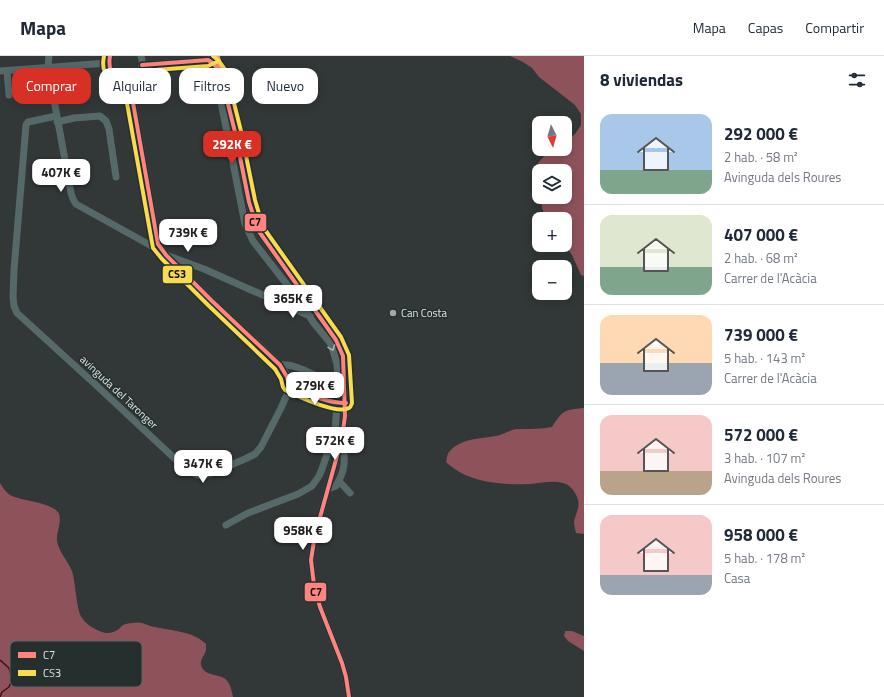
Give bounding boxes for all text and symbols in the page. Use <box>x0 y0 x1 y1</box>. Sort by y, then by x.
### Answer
text: Mapa <box>20 13 66 42</box>
text: Mapa <box>693 17 726 38</box>
text: Capas <box>748 17 783 38</box>
text: Compartir <box>805 17 864 38</box>
text: 8 viviendas <box>600 67 683 93</box>
chip: Comprar <box>12 68 91 104</box>
chip: Alquilar <box>99 68 171 104</box>
chip: Filtros <box>179 68 244 104</box>
chip: Nuevo <box>252 68 318 104</box>
icon: filters <box>846 69 868 91</box>
north arrow <box>532 116 572 156</box>
map controls <box>532 116 572 300</box>
text: 292 000 € <box>724 121 798 147</box>
icon: home <box>632 130 680 178</box>
pin: 292K € <box>199 131 265 165</box>
text: 292K € <box>212 134 252 154</box>
text: 2 hab. · 58 m² <box>724 147 798 167</box>
pin: 407K € <box>28 159 94 193</box>
text: 407K € <box>41 162 81 182</box>
button: layers <box>532 164 572 204</box>
text: Avinguda dels Roures <box>724 167 841 187</box>
button: + <box>532 212 572 252</box>
line badge: C7 <box>244 213 267 232</box>
text: C7 <box>249 214 261 230</box>
pin: 739K € <box>155 219 221 253</box>
text: 739K € <box>168 222 208 242</box>
text: 407 000 € <box>724 222 798 248</box>
icon: home <box>632 231 680 279</box>
text: 2 hab. · 68 m² <box>724 248 798 268</box>
button: − <box>532 260 572 300</box>
line badge: CS3 <box>162 265 193 284</box>
text: CS3 <box>168 266 186 282</box>
text: Carrer de l'Acàcia <box>724 268 817 288</box>
pin: 365K € <box>260 285 326 319</box>
text: 365K € <box>273 288 313 308</box>
place label: Can Costa <box>401 305 447 321</box>
marker: Can Costa <box>388 308 398 318</box>
text: 739 000 € <box>724 322 798 348</box>
icon: home <box>632 331 680 379</box>
one-way arrow <box>327 345 335 352</box>
text: 5 hab. · 143 m² <box>724 348 805 368</box>
street label: avinguda del Taronger <box>76 352 162 433</box>
text: Carrer de l'Acàcia <box>724 368 817 388</box>
pin: 279K € <box>282 372 348 406</box>
text: 279K € <box>295 375 335 395</box>
text: 572 000 € <box>724 422 798 448</box>
pin: 572K € <box>302 427 368 461</box>
text: 572K € <box>315 430 355 450</box>
icon: home <box>632 431 680 479</box>
text: 3 hab. · 107 m² <box>724 448 805 468</box>
pin: 347K € <box>170 450 236 484</box>
text: 347K € <box>183 453 223 473</box>
text: Avinguda dels Roures <box>724 468 841 488</box>
pin: 958K € <box>270 517 336 551</box>
text: 958K € <box>283 520 323 540</box>
text: 958 000 € <box>724 522 798 548</box>
icon: home <box>632 531 680 579</box>
text: 5 hab. · 178 m² <box>724 548 805 568</box>
text: Casa <box>724 568 750 588</box>
line badge: C7 <box>304 582 327 602</box>
text: C7 <box>310 584 322 600</box>
legend <box>10 641 142 687</box>
text: C7 <box>43 647 55 663</box>
text: CS3 <box>43 665 61 681</box>

